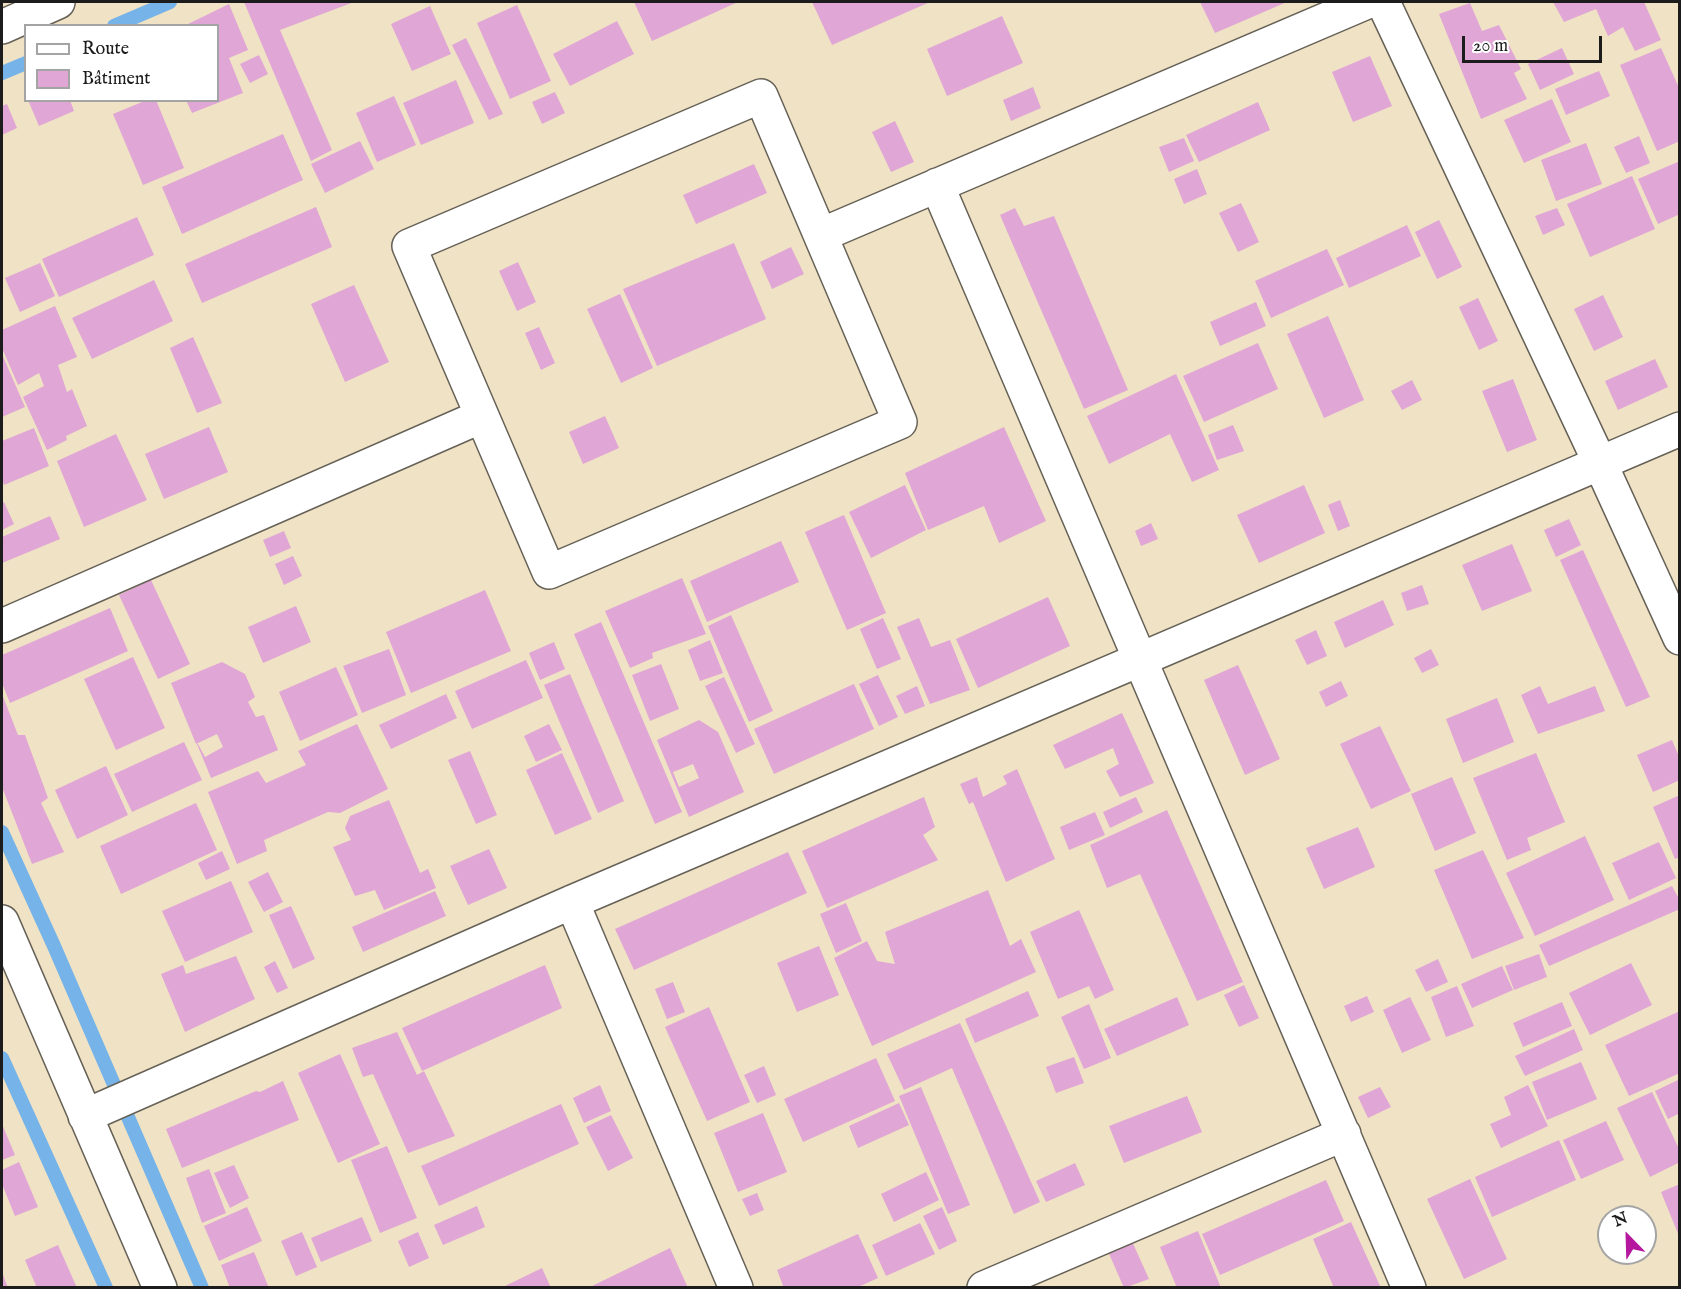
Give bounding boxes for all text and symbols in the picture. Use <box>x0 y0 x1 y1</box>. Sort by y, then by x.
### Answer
legend <box>24 24 219 102</box>
scale bar <box>1465 24 1604 62</box>
text: 20 m <box>1473 35 1508 58</box>
text: Route <box>82 38 129 61</box>
text: Bâtiment <box>82 68 151 91</box>
north arrow <box>1597 1205 1657 1265</box>
text: N <box>1610 1208 1631 1232</box>

